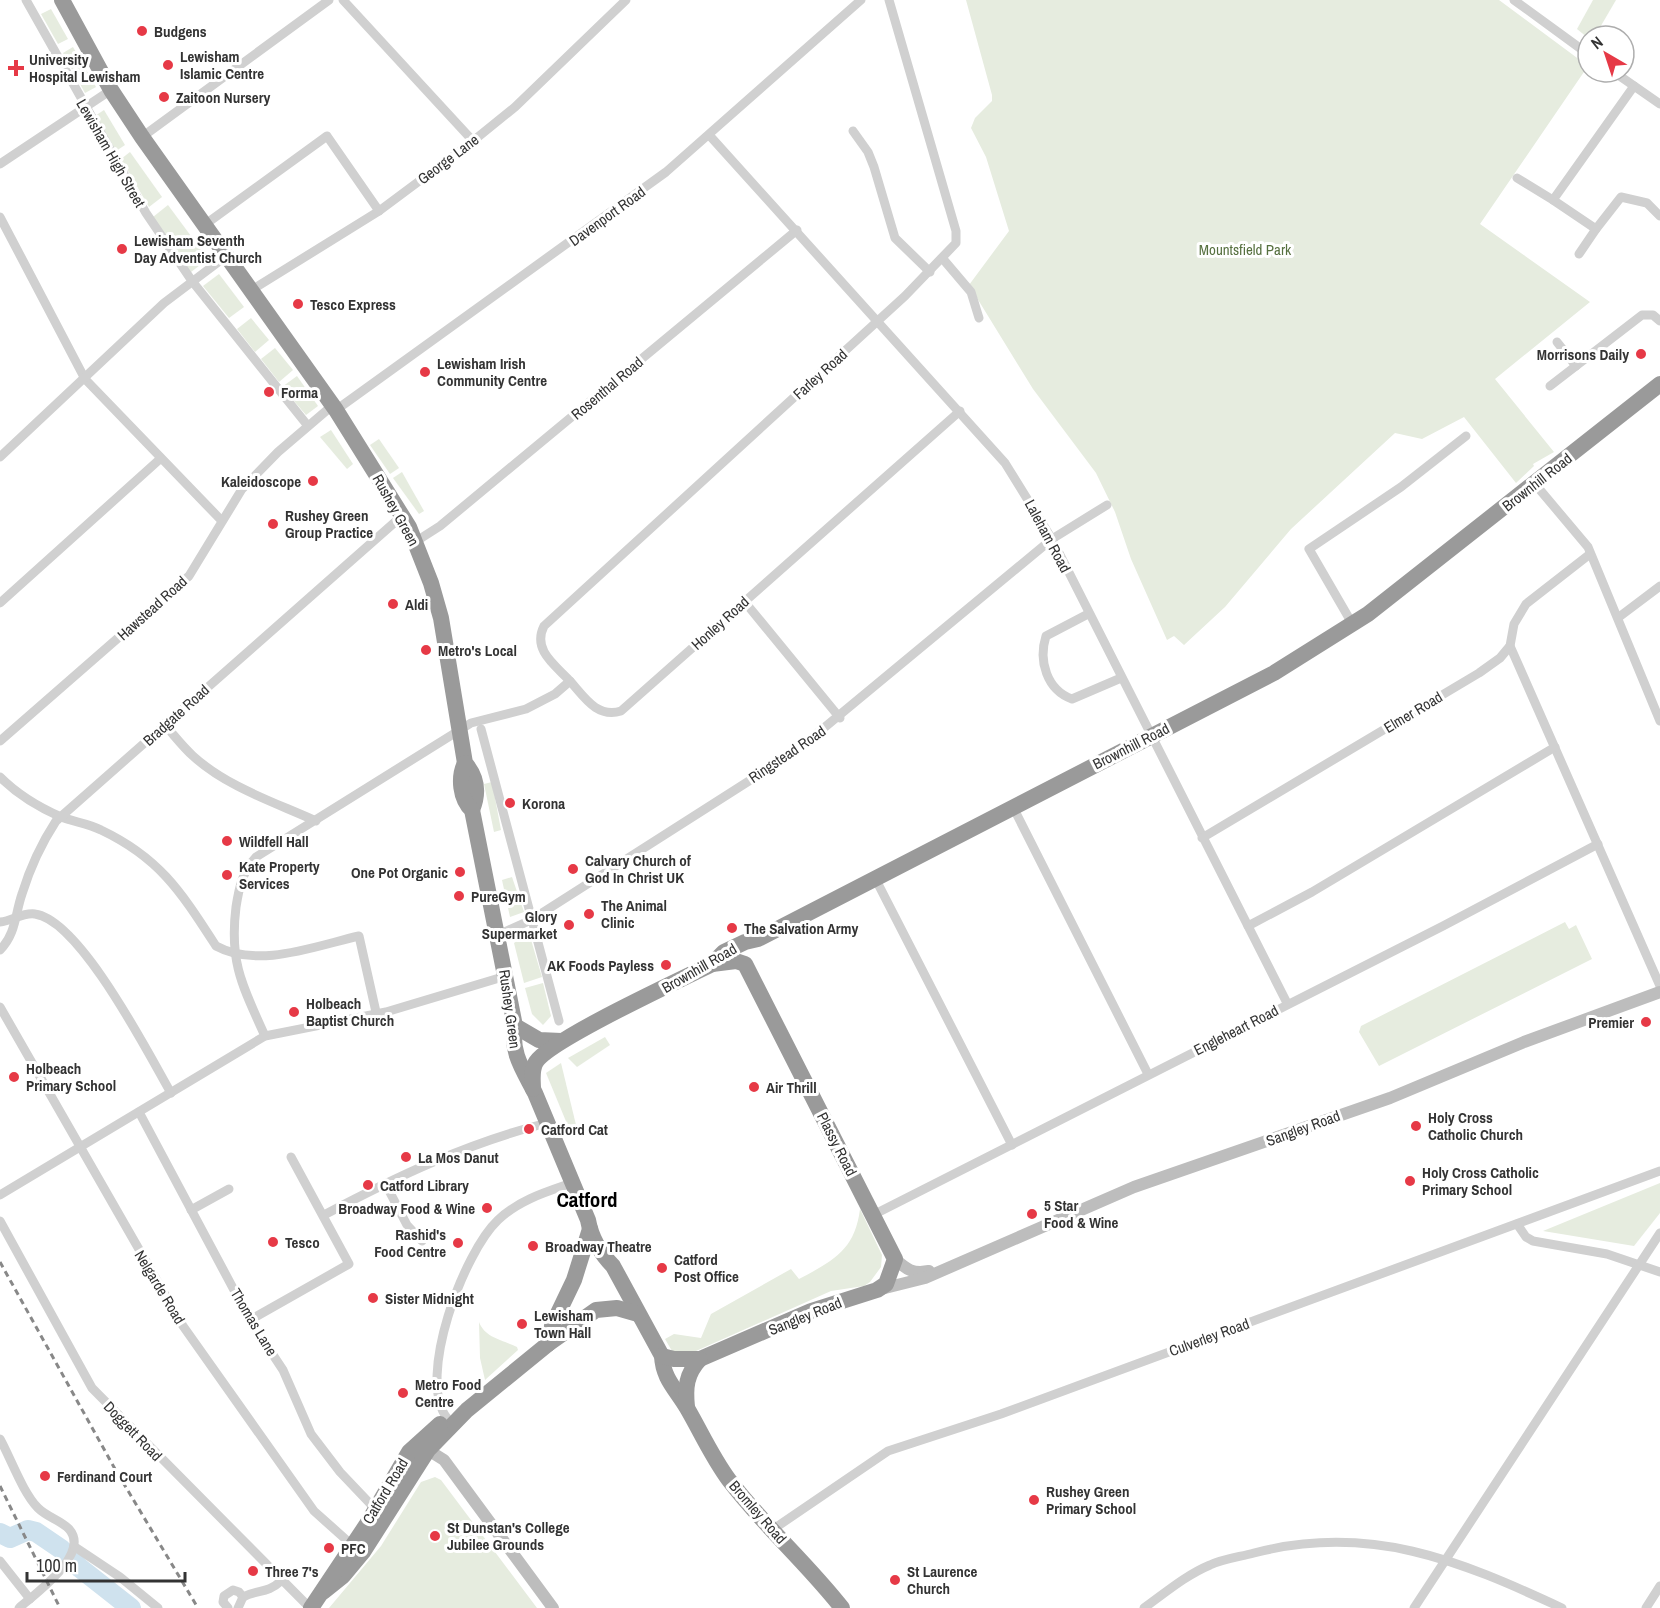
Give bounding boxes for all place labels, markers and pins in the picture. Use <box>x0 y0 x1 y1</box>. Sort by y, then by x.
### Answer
place label: Budgens <box>154 21 207 42</box>
marker: Budgens <box>135 24 149 38</box>
place label: Lewisham Islamic Centre <box>180 46 264 84</box>
place label: University Hospital Lewisham <box>29 49 140 87</box>
marker: Lewisham Islamic Centre <box>161 58 175 72</box>
marker: University Hospital Lewisham <box>7 59 25 77</box>
place label: Zaitoon Nursery <box>176 87 270 108</box>
marker: Zaitoon Nursery <box>157 90 171 104</box>
place label: Lewisham Seventh Day Adventist Church <box>134 230 262 268</box>
marker: Lewisham Seventh Day Adventist Church <box>115 242 129 256</box>
place label: Tesco Express <box>310 294 396 315</box>
marker: Tesco Express <box>291 297 305 311</box>
place label: Morrisons Daily <box>1537 344 1629 365</box>
marker: Morrisons Daily <box>1634 347 1648 361</box>
place label: Lewisham Irish Community Centre <box>437 353 547 391</box>
marker: Lewisham Irish Community Centre <box>418 365 432 379</box>
place label: Forma <box>281 382 318 403</box>
marker: Forma <box>262 385 276 399</box>
place label: Kaleidoscope <box>221 471 301 492</box>
marker: Kaleidoscope <box>306 474 320 488</box>
place label: Rushey Green Group Practice <box>285 505 373 543</box>
marker: Rushey Green Group Practice <box>266 517 280 531</box>
place label: Aldi <box>405 594 428 615</box>
marker: Aldi <box>386 597 400 611</box>
place label: Metro's Local <box>438 640 517 661</box>
marker: Metro's Local <box>419 643 433 657</box>
place label: Korona <box>522 793 565 814</box>
marker: Korona <box>503 796 517 810</box>
place label: Wildfell Hall <box>239 831 309 852</box>
marker: Wildfell Hall <box>220 834 234 848</box>
place label: Calvary Church of God In Christ UK <box>585 850 692 888</box>
place label: Kate Property Services <box>239 856 320 894</box>
place label: One Pot Organic <box>351 862 448 883</box>
marker: Calvary Church of God In Christ UK <box>566 862 580 876</box>
marker: One Pot Organic <box>453 865 467 879</box>
marker: Kate Property Services <box>220 868 234 882</box>
place label: PureGym <box>471 886 526 907</box>
marker: PureGym <box>452 889 466 903</box>
place label: The Animal Clinic <box>601 895 667 933</box>
place label: Glory Supermarket <box>482 906 557 944</box>
marker: The Animal Clinic <box>582 907 596 921</box>
marker: Glory Supermarket <box>562 918 576 932</box>
place label: The Salvation Army <box>744 918 859 939</box>
marker: The Salvation Army <box>725 921 739 935</box>
place label: AK Foods Payless <box>547 955 654 976</box>
marker: AK Foods Payless <box>659 958 673 972</box>
place label: Holbeach Baptist Church <box>306 993 394 1031</box>
marker: Holbeach Baptist Church <box>287 1005 301 1019</box>
place label: Premier <box>1588 1012 1634 1033</box>
marker: Premier <box>1639 1015 1653 1029</box>
place label: Holbeach Primary School <box>26 1058 116 1096</box>
marker: Holbeach Primary School <box>7 1070 21 1084</box>
place label: Air Thrill <box>766 1077 817 1098</box>
marker: Air Thrill <box>747 1080 761 1094</box>
place label: Holy Cross Catholic Church <box>1428 1107 1523 1145</box>
place label: Catford Cat <box>541 1119 608 1140</box>
marker: Holy Cross Catholic Church <box>1409 1119 1423 1133</box>
marker: Catford Cat <box>522 1122 536 1136</box>
place label: La Mos Danut <box>418 1147 499 1168</box>
marker: La Mos Danut <box>399 1150 413 1164</box>
place label: Holy Cross Catholic Primary School <box>1422 1162 1539 1200</box>
marker: Holy Cross Catholic Primary School <box>1403 1174 1417 1188</box>
place label: Catford Library <box>380 1175 469 1196</box>
marker: Catford Library <box>361 1178 375 1192</box>
place label: 5 Star Food & Wine <box>1044 1195 1119 1233</box>
place label: Broadway Food & Wine <box>338 1198 475 1219</box>
marker: Broadway Food & Wine <box>480 1201 494 1215</box>
marker: 5 Star Food & Wine <box>1025 1207 1039 1221</box>
place label: Rashid's Food Centre <box>374 1224 446 1262</box>
place label: Tesco <box>285 1232 320 1253</box>
marker: Tesco <box>266 1235 280 1249</box>
marker: Rashid's Food Centre <box>451 1236 465 1250</box>
place label: Broadway Theatre <box>545 1236 652 1257</box>
marker: Broadway Theatre <box>526 1239 540 1253</box>
place label: Catford Post Office <box>674 1249 739 1287</box>
marker: Catford Post Office <box>655 1261 669 1275</box>
place label: Sister Midnight <box>385 1288 474 1309</box>
marker: Sister Midnight <box>366 1291 380 1305</box>
place label: Lewisham Town Hall <box>534 1305 594 1343</box>
marker: Lewisham Town Hall <box>515 1317 529 1331</box>
place label: Metro Food Centre <box>415 1374 481 1412</box>
marker: Metro Food Centre <box>396 1386 410 1400</box>
place label: Ferdinand Court <box>57 1466 152 1487</box>
marker: Ferdinand Court <box>38 1469 52 1483</box>
place label: Rushey Green Primary School <box>1046 1481 1136 1519</box>
marker: Rushey Green Primary School <box>1027 1493 1041 1507</box>
place label: St Dunstan's College Jubilee Grounds <box>447 1517 570 1555</box>
marker: St Dunstan's College Jubilee Grounds <box>428 1529 442 1543</box>
place label: PFC <box>341 1538 366 1559</box>
marker: PFC <box>322 1541 336 1555</box>
place label: Three 7's <box>265 1561 319 1582</box>
place label: St Laurence Church <box>907 1561 978 1599</box>
marker: Three 7's <box>246 1564 260 1578</box>
marker: St Laurence Church <box>888 1573 902 1587</box>

